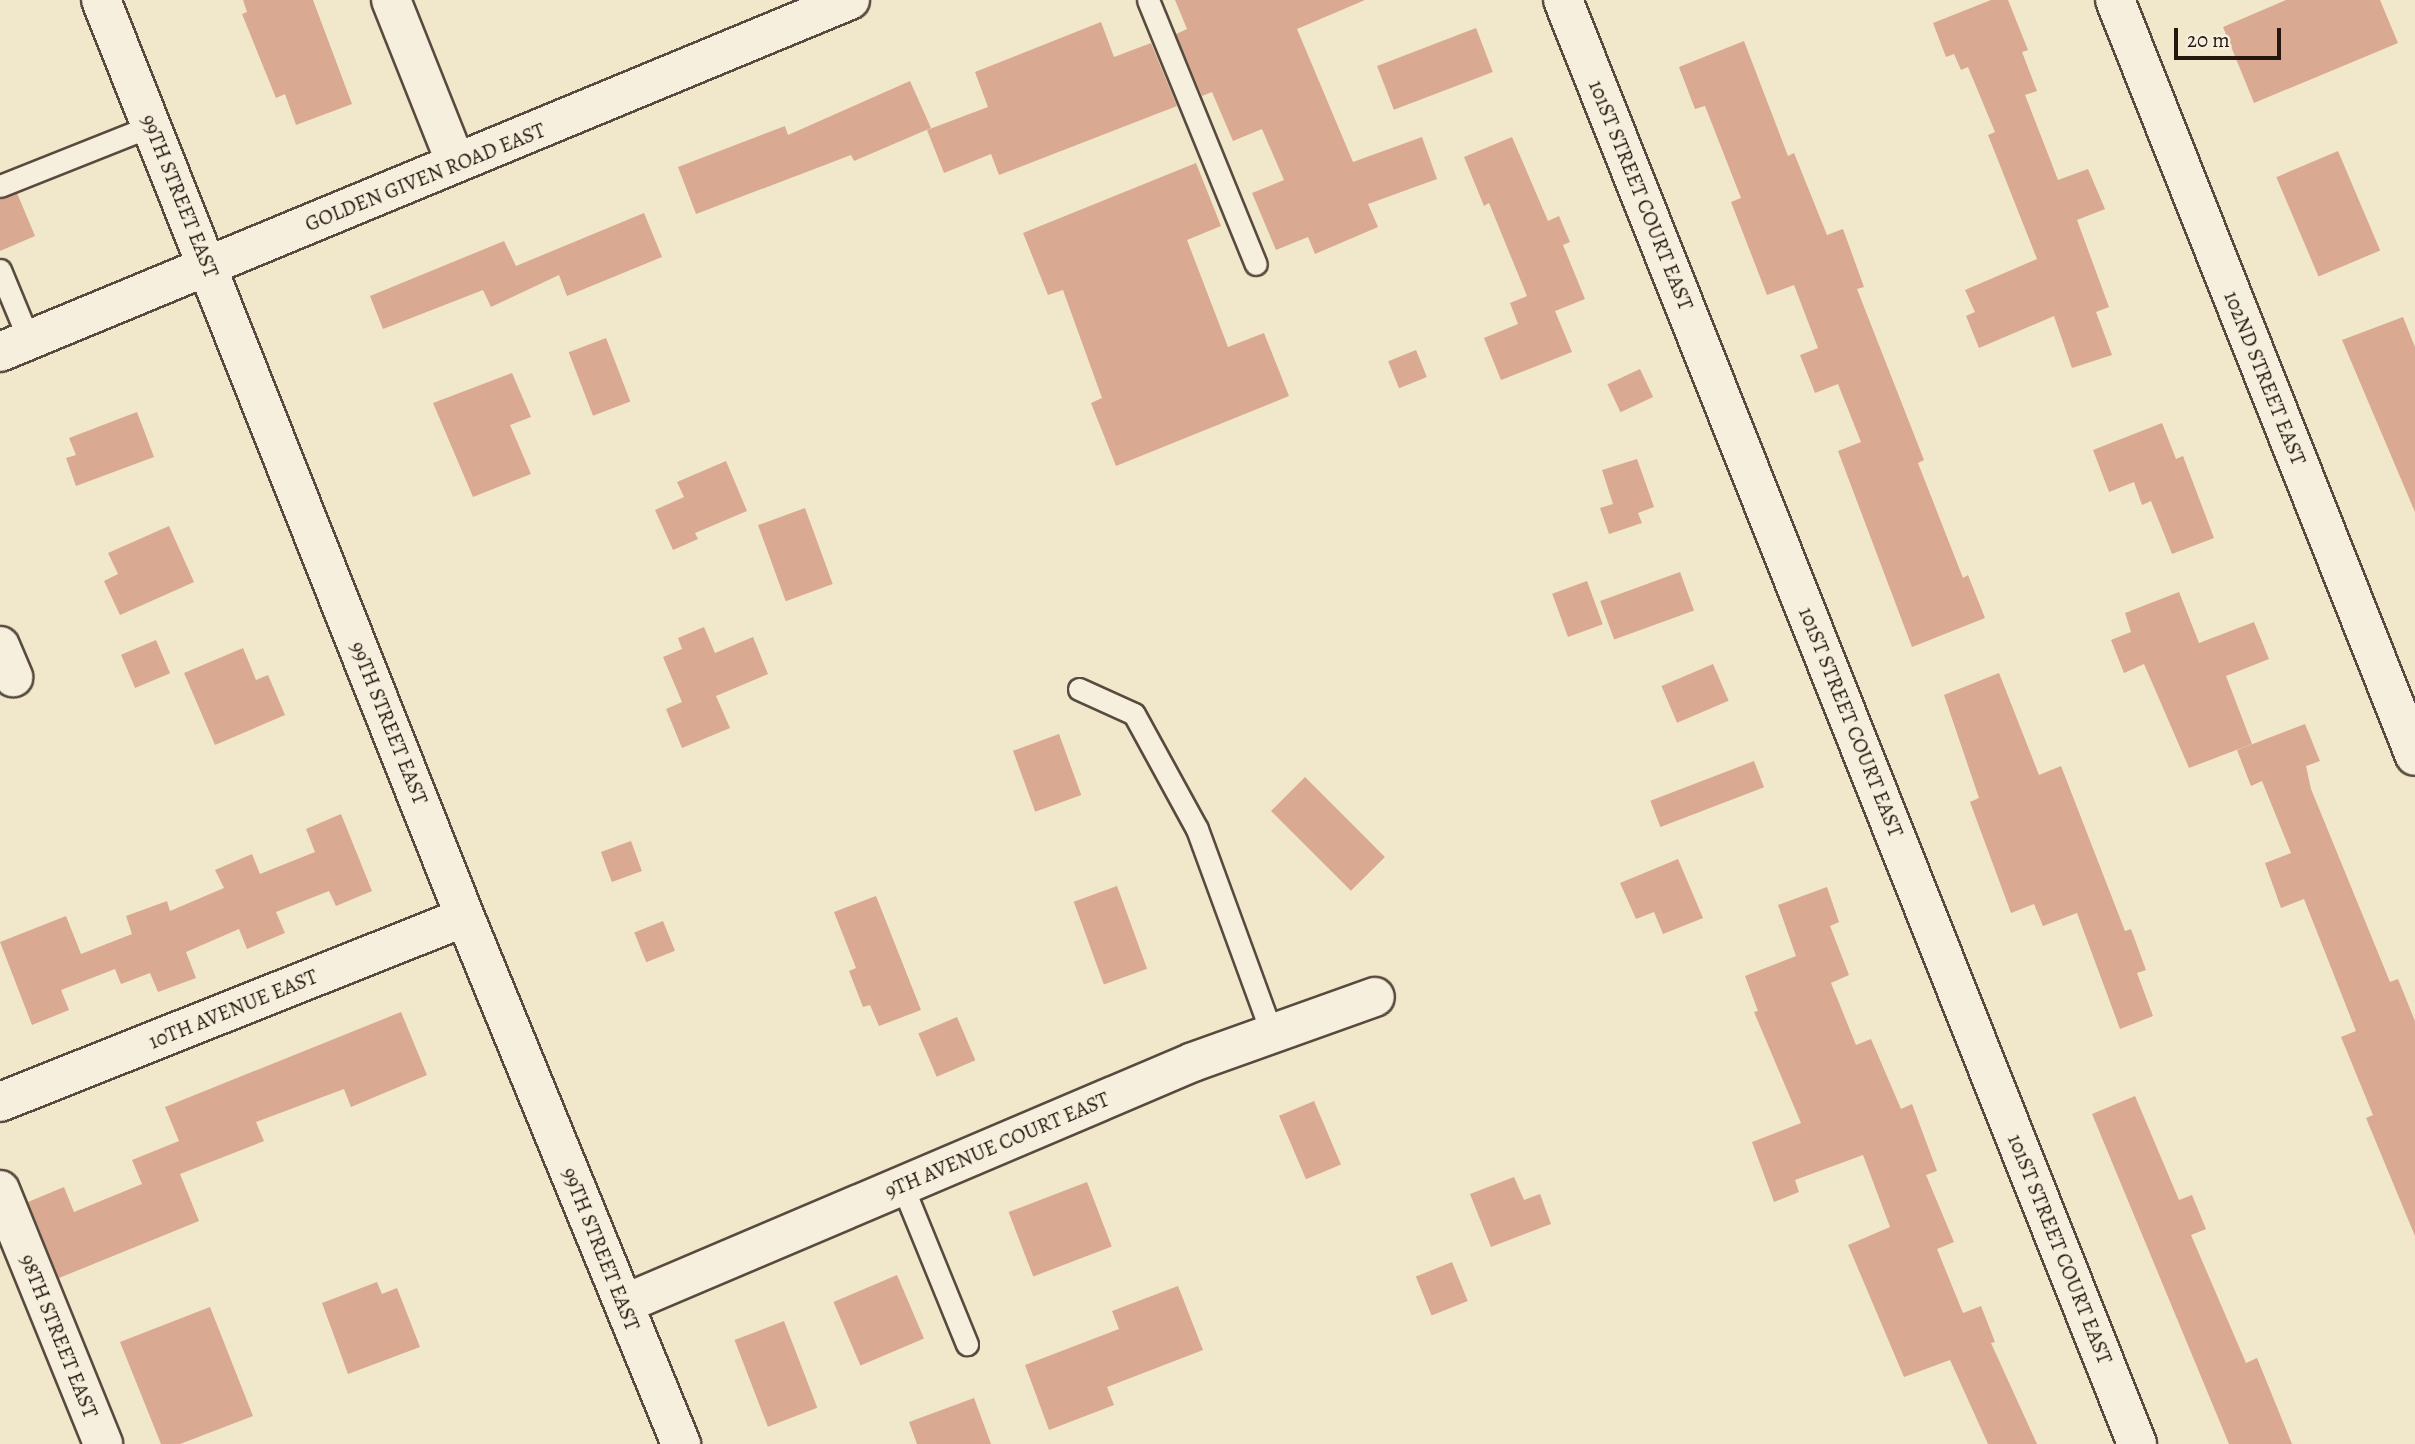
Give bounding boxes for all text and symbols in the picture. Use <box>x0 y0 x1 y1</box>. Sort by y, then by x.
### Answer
scale bar <box>2177 14 2284 58</box>
text: 20 m <box>2187 26 2230 54</box>
street label: 101ST STREET COURT EAST <box>1583 76 1699 314</box>
street label: 99TH STREET EAST <box>136 111 224 281</box>
street label: GOLDEN GIVEN ROAD EAST <box>301 117 549 237</box>
street label: 102ND STREET EAST <box>2219 287 2311 469</box>
street label: 101ST STREET COURT EAST <box>1793 603 1909 841</box>
street label: 99TH STREET EAST <box>345 638 433 808</box>
street label: 10TH AVENUE EAST <box>145 964 321 1054</box>
street label: 9TH AVENUE COURT EAST <box>881 1086 1113 1204</box>
street label: 101ST STREET COURT EAST <box>2002 1130 2118 1368</box>
street label: 99TH STREET EAST <box>557 1164 645 1334</box>
street label: 98TH STREET EAST <box>15 1250 103 1422</box>

